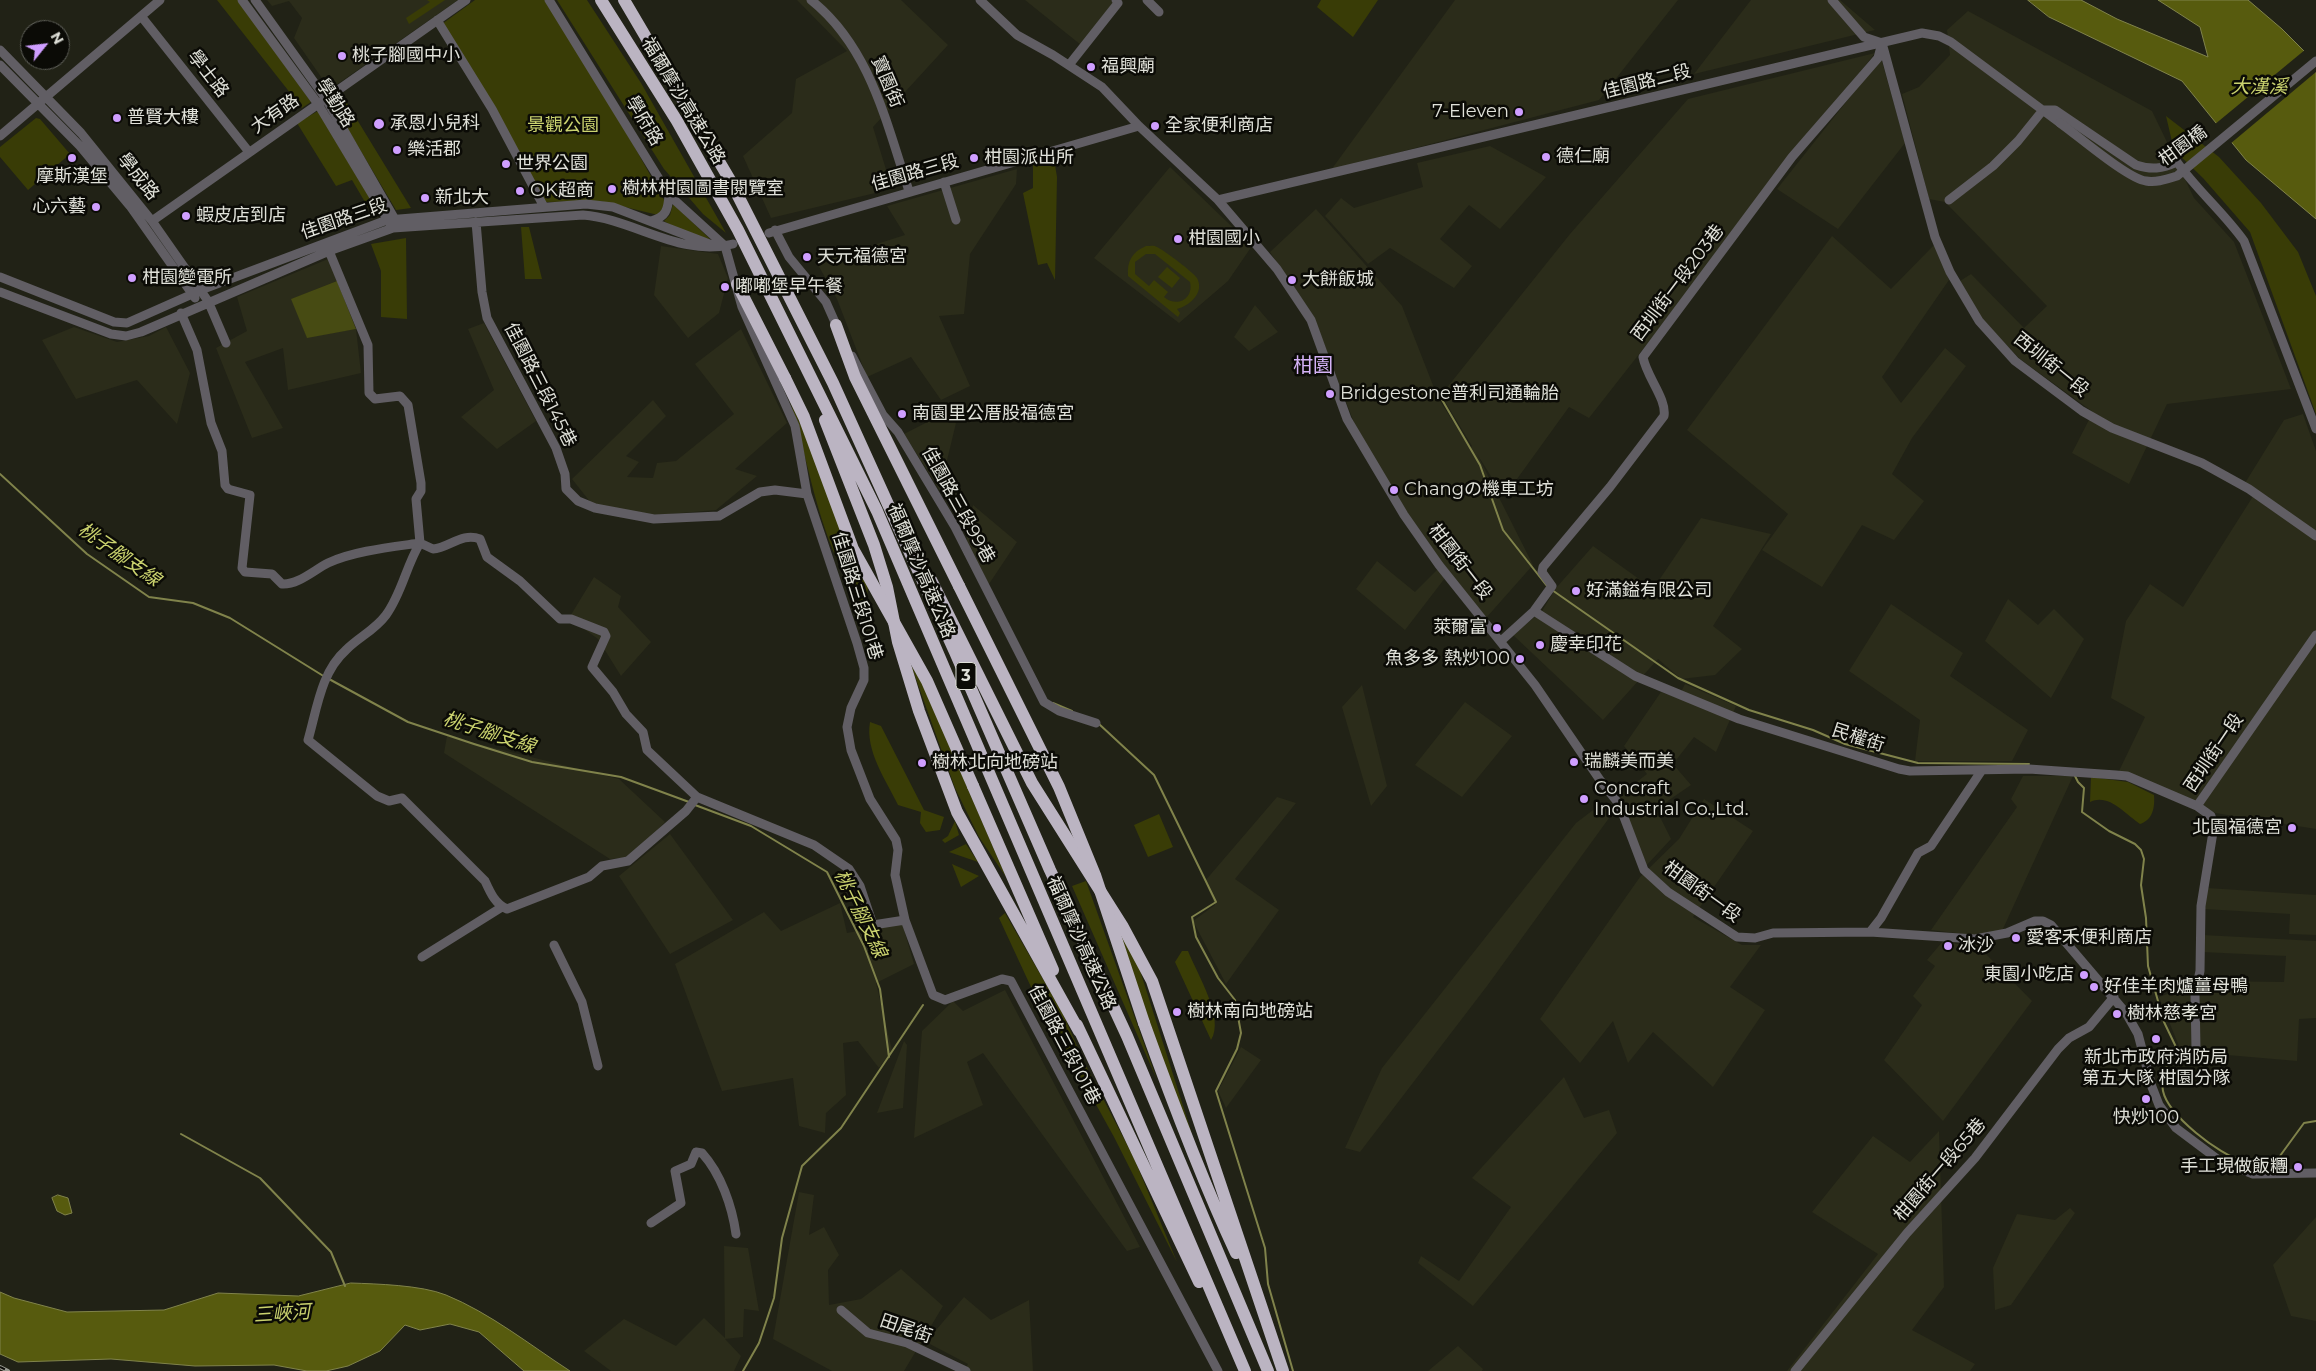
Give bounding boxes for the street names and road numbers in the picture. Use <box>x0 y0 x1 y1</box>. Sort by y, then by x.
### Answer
street label: 福爾摩沙高速公路 <box>637 34 729 168</box>
street label: 學士路 <box>183 46 233 102</box>
street label: 寶園街 <box>867 53 907 111</box>
street label: 佳園路二段 <box>1601 61 1693 103</box>
street label: 學勤路 <box>311 74 359 132</box>
street label: 大有路 <box>247 90 303 138</box>
street label: 學府路 <box>621 92 667 150</box>
street label: 柑園橋 <box>2155 121 2211 171</box>
street label: 學成路 <box>113 149 163 205</box>
street label: 佳園路三段 <box>869 150 961 196</box>
street label: 佳園路三段 <box>298 194 390 244</box>
street label: 西圳街一段203巷 <box>1627 221 1729 345</box>
street label: 佳園路三段145巷 <box>499 319 581 451</box>
street label: 西圳街一段 <box>2009 328 2093 402</box>
street label: 佳園路三段99巷 <box>917 443 999 567</box>
street label: 福爾摩沙高速公路 <box>883 501 959 641</box>
street label: 柑園街一段 <box>1424 520 1496 604</box>
street label: 佳園路三段101巷 <box>827 529 887 663</box>
road number: 3 <box>956 662 976 689</box>
street label: 西圳街一段 <box>2180 710 2248 796</box>
street label: 民權街 <box>1829 719 1887 757</box>
street label: 柑園街一段 <box>1659 857 1745 927</box>
street label: 福爾摩沙高速公路 <box>1042 873 1120 1013</box>
street label: 佳園路三段101巷 <box>1023 981 1105 1109</box>
street label: 柑園街一段65巷 <box>1889 1114 1991 1226</box>
street label: 田尾街 <box>877 1310 935 1348</box>

